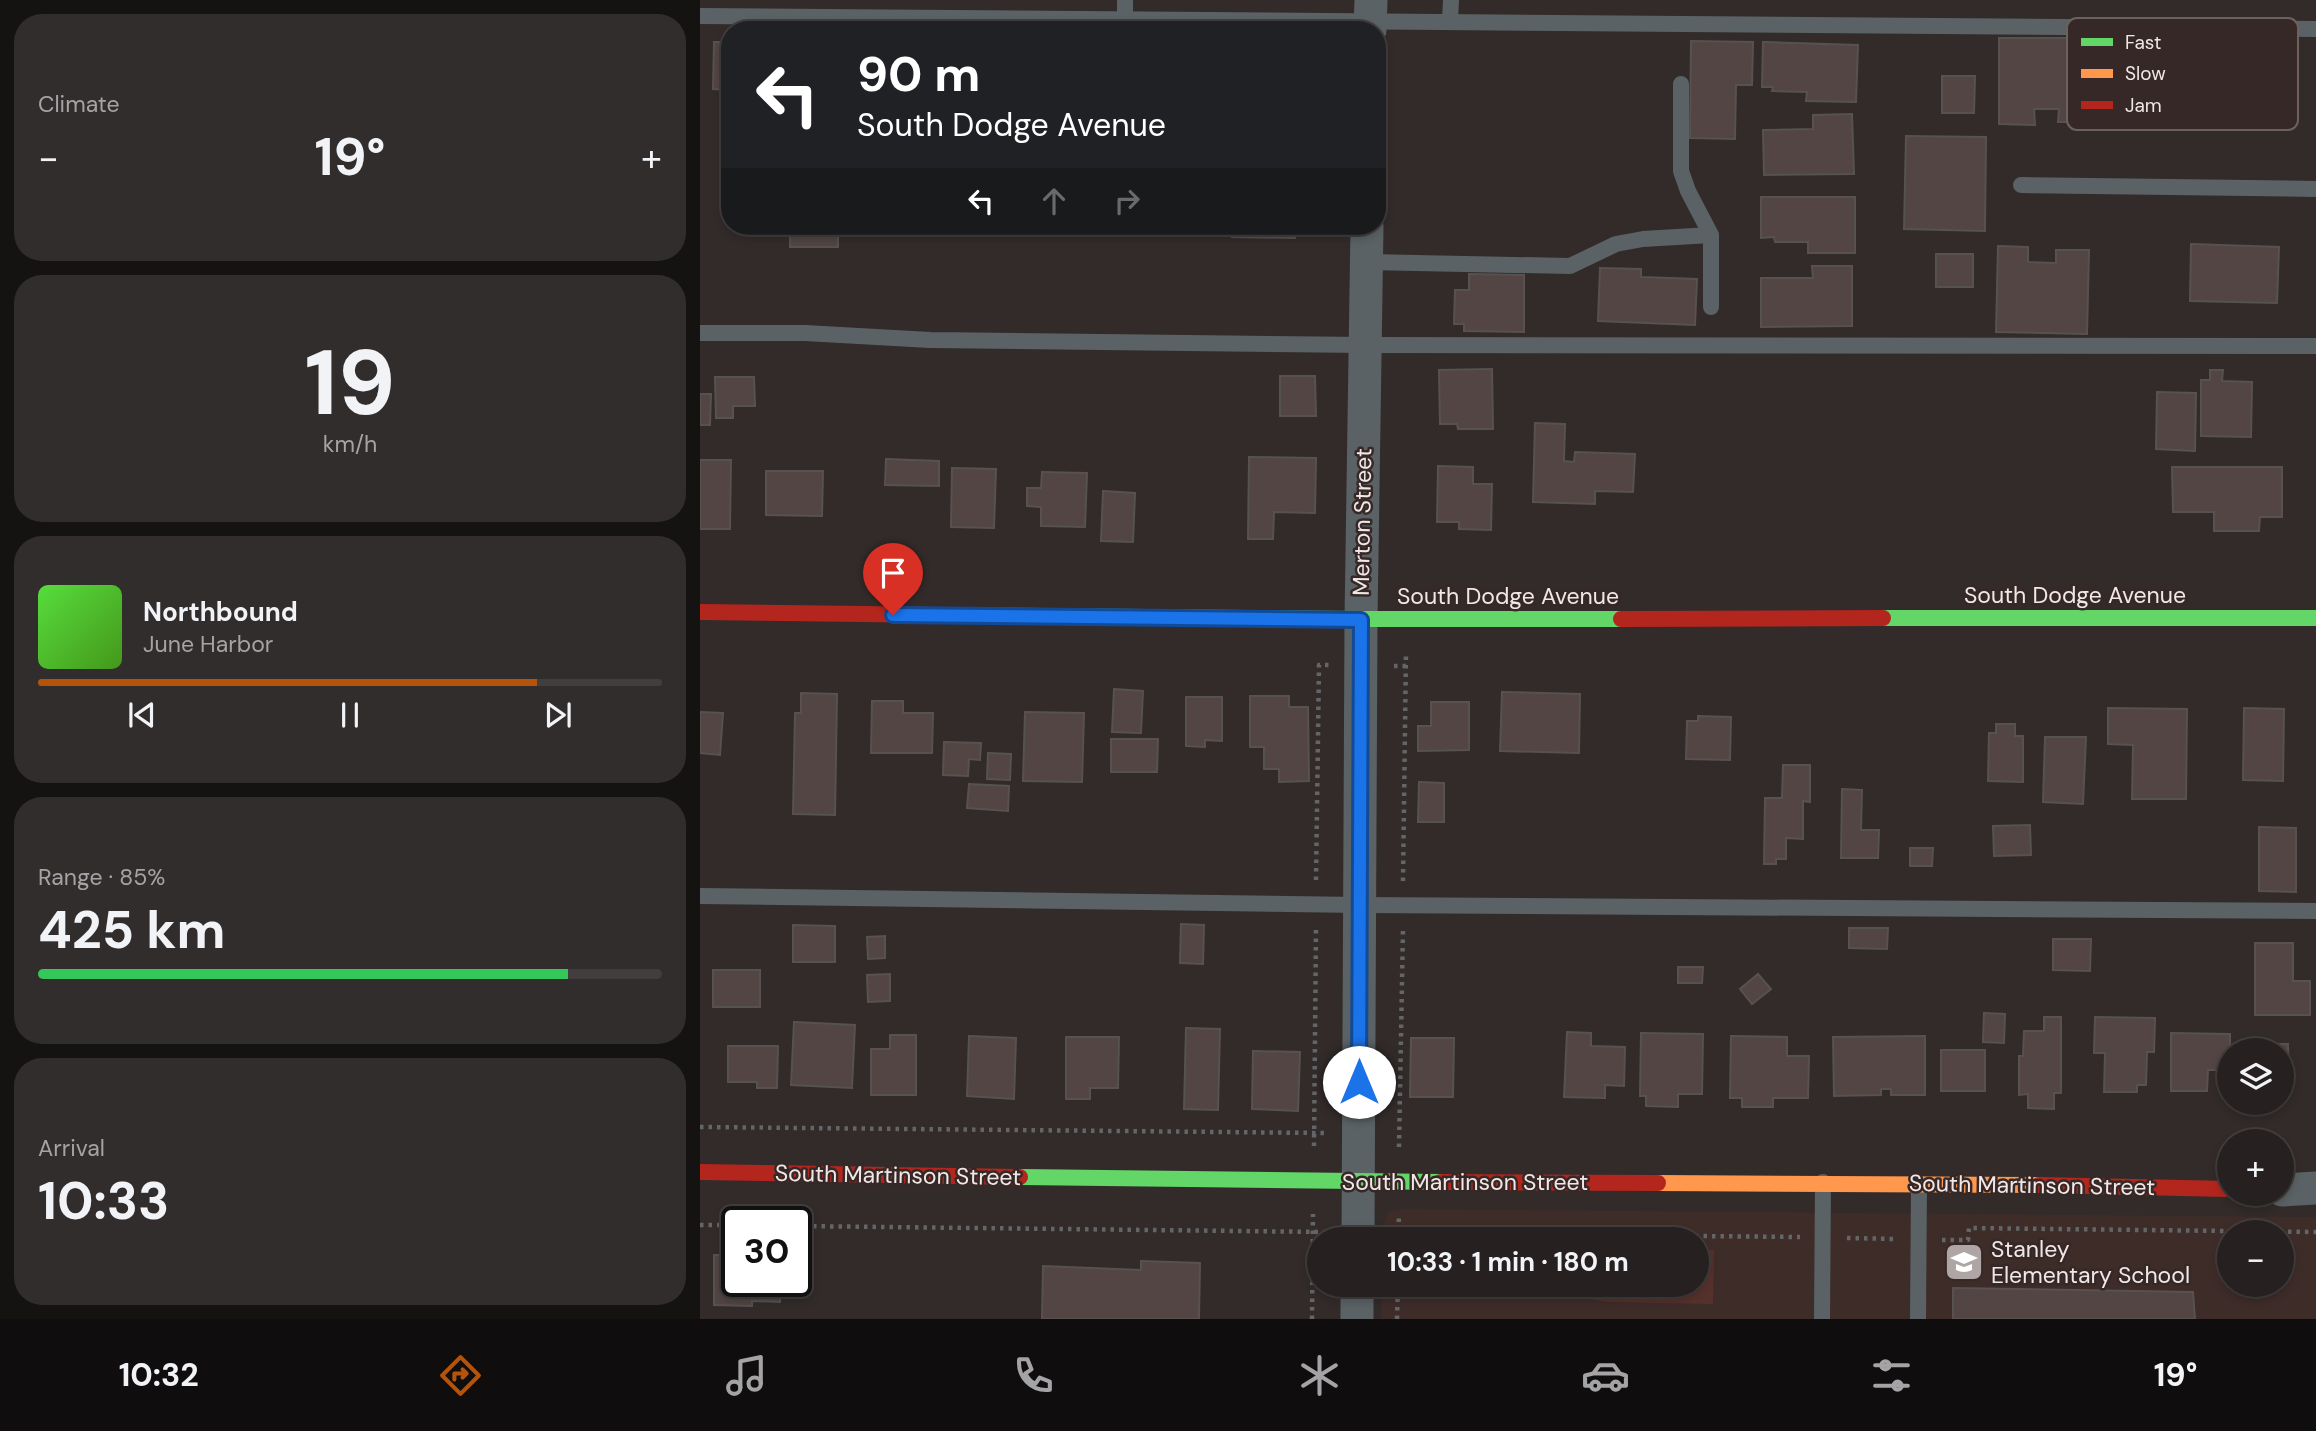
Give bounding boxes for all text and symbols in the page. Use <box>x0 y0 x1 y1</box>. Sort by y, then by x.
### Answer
legend <box>2067 18 2298 130</box>
text: Fast <box>2125 30 2161 55</box>
text: 90 m <box>857 42 980 106</box>
icon: left <box>742 49 833 140</box>
text: Slow <box>2125 61 2166 86</box>
text: Climate <box>38 89 120 119</box>
text: Jam <box>2125 93 2162 118</box>
text: South Dodge Avenue <box>857 104 1166 146</box>
text: 19° <box>315 123 385 191</box>
text: − <box>38 133 59 183</box>
text: + <box>641 133 662 183</box>
icon: left <box>962 182 1000 220</box>
icon: ahead <box>1035 182 1073 220</box>
icon: right <box>1108 182 1146 220</box>
text: 19 <box>305 324 395 442</box>
text: km/h <box>323 429 377 459</box>
street label: Merton Street <box>1346 448 1378 596</box>
pin <box>863 543 923 615</box>
icon: arrive <box>874 554 912 592</box>
street label: South Dodge Avenue <box>1964 580 2186 610</box>
street label: South Dodge Avenue <box>1397 581 1619 611</box>
text: Northbound <box>143 595 298 629</box>
text: June Harbor <box>143 629 273 659</box>
icon: previous <box>123 696 161 734</box>
icon: pause <box>331 696 369 734</box>
icon: next <box>539 696 577 734</box>
text: Range · 85% <box>38 862 165 892</box>
text: 425 km <box>38 896 225 964</box>
map controls <box>2217 1038 2294 1297</box>
button: layers <box>2217 1038 2294 1115</box>
position arrow <box>1322 1045 1396 1119</box>
button: + <box>2217 1129 2294 1206</box>
text: Arrival <box>38 1133 105 1163</box>
street label: South Martinson Street <box>775 1158 1021 1192</box>
text: 10:33 <box>38 1167 169 1235</box>
street label: South Martinson Street <box>1342 1167 1588 1197</box>
street label: South Martinson Street <box>1909 1168 2155 1202</box>
speed limit sign: 30 <box>721 1206 812 1297</box>
button: − <box>2217 1220 2294 1297</box>
place label: Stanley Elementary School <box>1991 1234 2190 1290</box>
school or university icon: Stanley Elementary School <box>1943 1241 1985 1283</box>
text: 10:33 · 1 min · 180 m <box>1387 1245 1629 1279</box>
icon: directions <box>436 1351 485 1400</box>
icon: music <box>722 1351 771 1400</box>
icon: phone <box>1009 1351 1058 1400</box>
icon: climate <box>1295 1351 1344 1400</box>
icon: car <box>1581 1351 1630 1400</box>
icon: filters <box>1867 1351 1916 1400</box>
text: 10:32 <box>119 1354 199 1396</box>
text: 19° <box>2154 1354 2197 1396</box>

